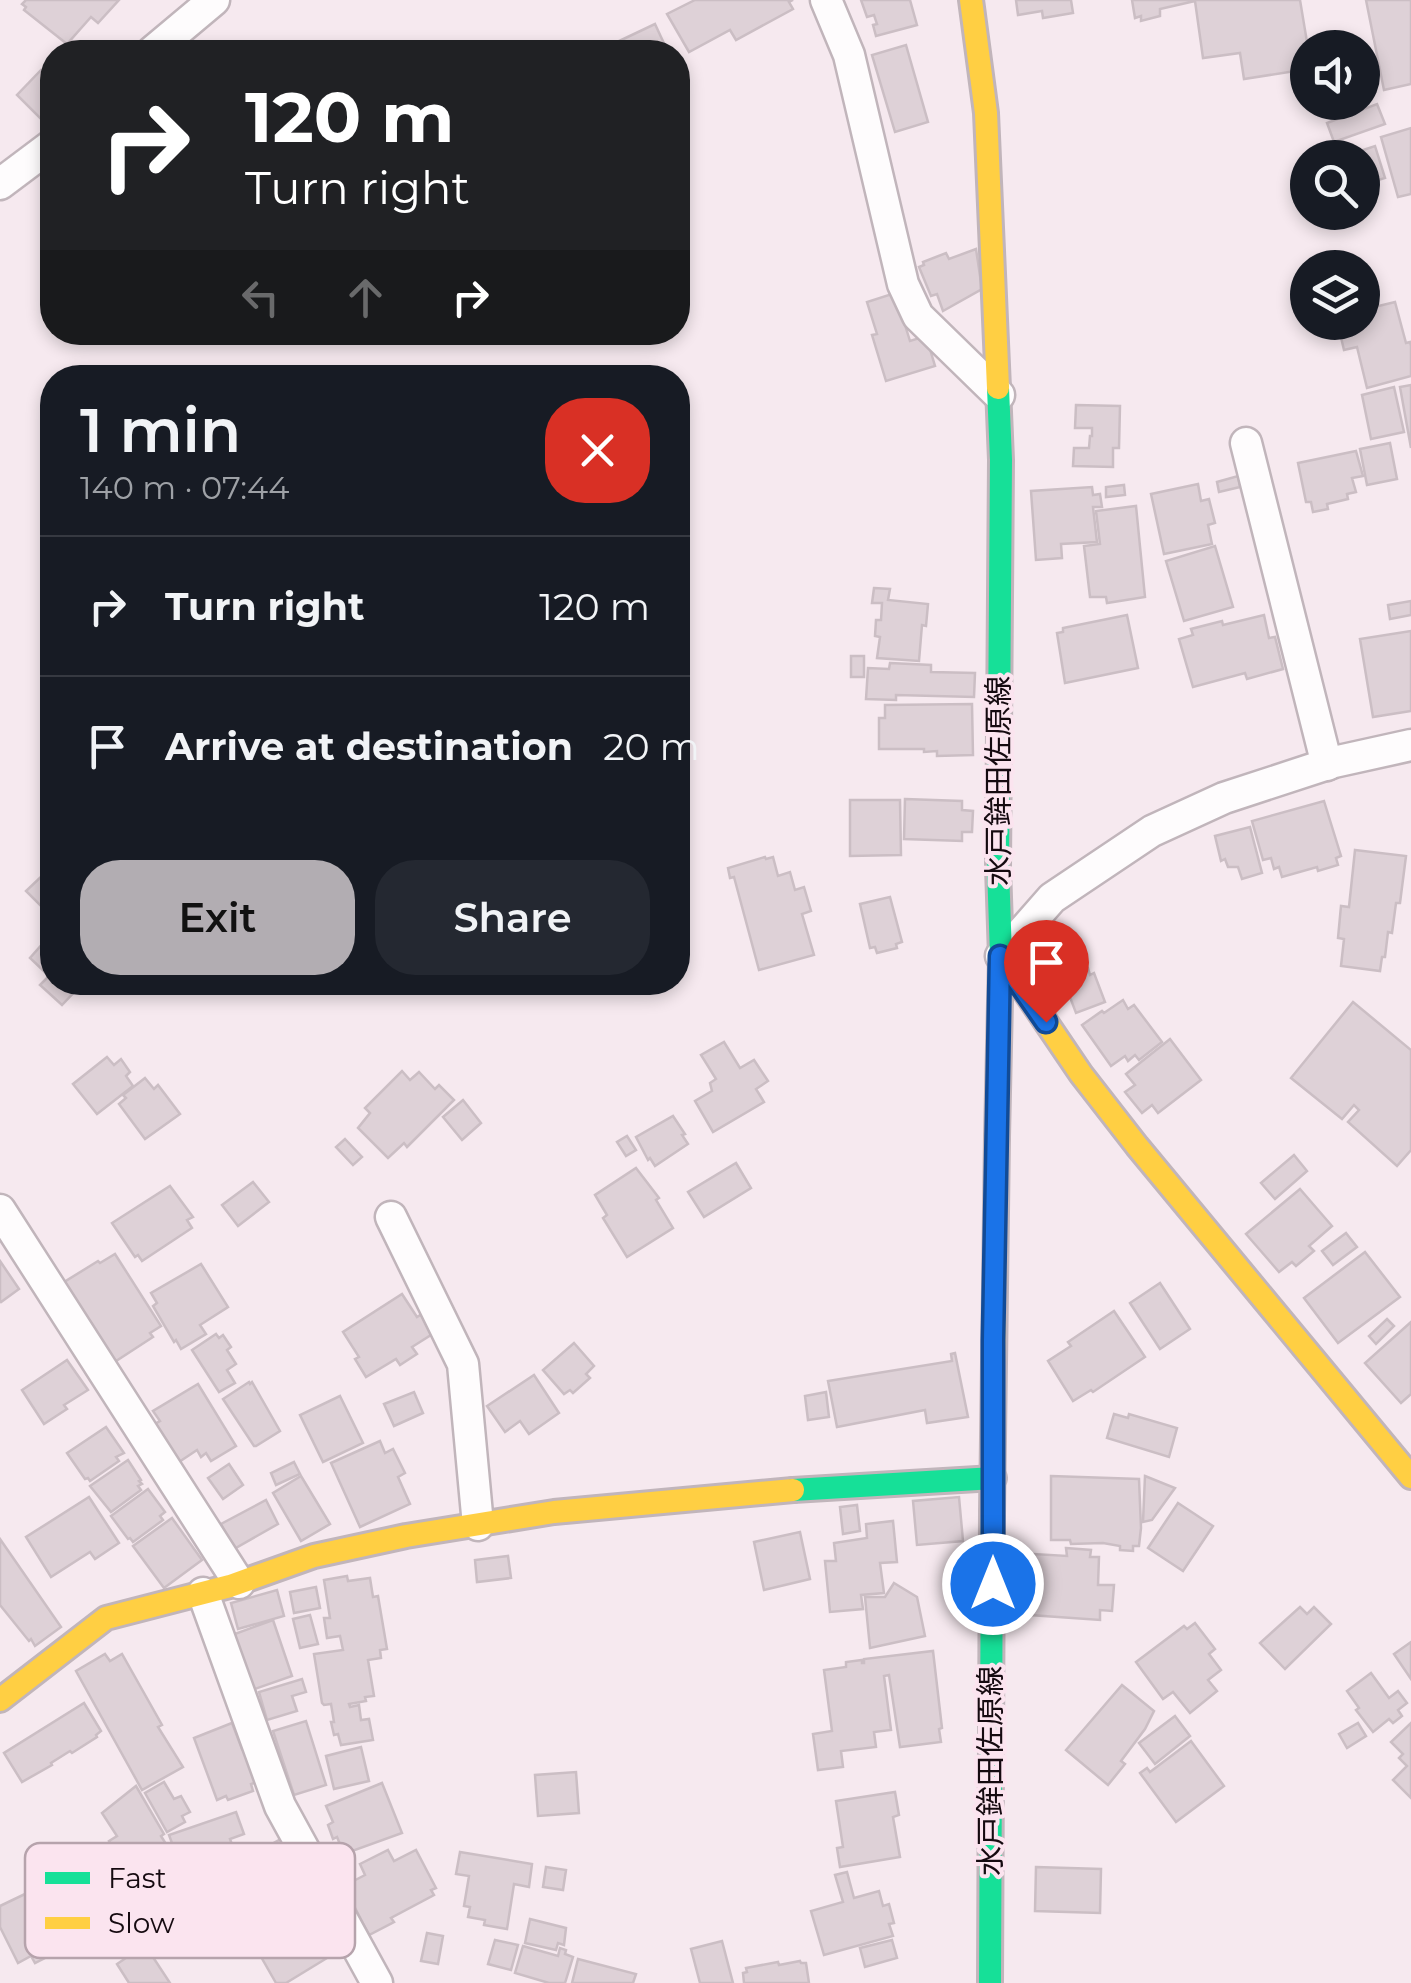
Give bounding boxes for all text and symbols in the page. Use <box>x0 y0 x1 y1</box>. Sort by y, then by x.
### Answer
map controls <box>1290 30 1380 340</box>
button: sound <box>1290 30 1380 120</box>
text: 120 m <box>245 74 455 160</box>
icon: right <box>80 80 210 210</box>
button: search <box>1290 140 1380 230</box>
text: Turn right <box>245 160 470 215</box>
button: layers <box>1290 250 1380 340</box>
icon: left <box>233 270 288 325</box>
icon: ahead <box>338 270 393 325</box>
icon: right <box>443 270 498 325</box>
text: 1 min <box>80 394 241 467</box>
button: close <box>545 398 650 503</box>
text: 140 m · 07:44 <box>80 468 289 507</box>
icon: right <box>80 579 135 634</box>
text: Turn right <box>165 583 364 630</box>
text: 120 m <box>539 583 650 630</box>
street label: 水戸鉾田佐原線 <box>980 676 1017 886</box>
icon: arrive <box>80 719 135 774</box>
text: Arrive at destination <box>165 723 573 770</box>
text: 20 m <box>603 723 700 770</box>
button: Exit <box>80 860 355 975</box>
button: Share <box>375 860 650 975</box>
pin <box>1004 920 1089 1023</box>
icon: arrive <box>1019 935 1074 990</box>
position arrow <box>941 1532 1045 1636</box>
street label: 水戸鉾田佐原線 <box>972 1666 1009 1876</box>
legend <box>25 1843 355 1958</box>
text: Fast <box>108 1861 167 1895</box>
text: Slow <box>108 1906 175 1940</box>

